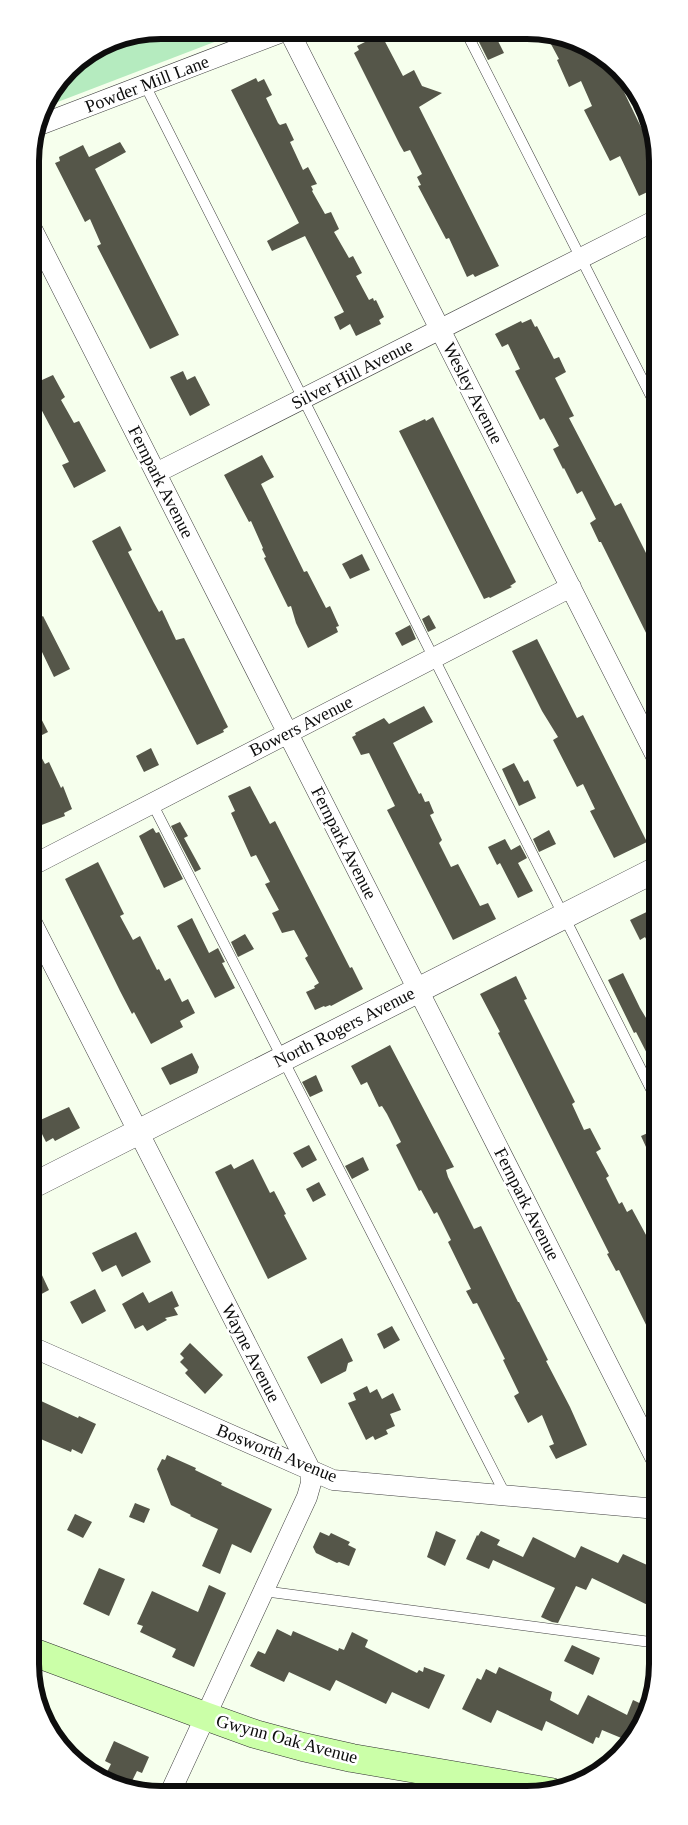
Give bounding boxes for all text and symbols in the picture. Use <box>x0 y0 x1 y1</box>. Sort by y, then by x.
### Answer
street label: Powder Mill Lane <box>82 51 212 117</box>
street label: Silver Hill Avenue <box>288 335 416 413</box>
street label: Wesley Avenue <box>439 339 507 447</box>
street label: Fernpark Avenue <box>124 423 198 541</box>
street label: Bowers Avenue <box>246 691 356 761</box>
street label: Fernpark Avenue <box>307 784 381 902</box>
street label: North Rogers Avenue <box>270 983 418 1071</box>
street label: Fernpark Avenue <box>490 1145 564 1263</box>
street label: Wayne Avenue <box>218 1300 284 1406</box>
street label: Bosworth Avenue <box>214 1420 340 1486</box>
street label: Gwynn Oak Avenue <box>214 1710 360 1768</box>

